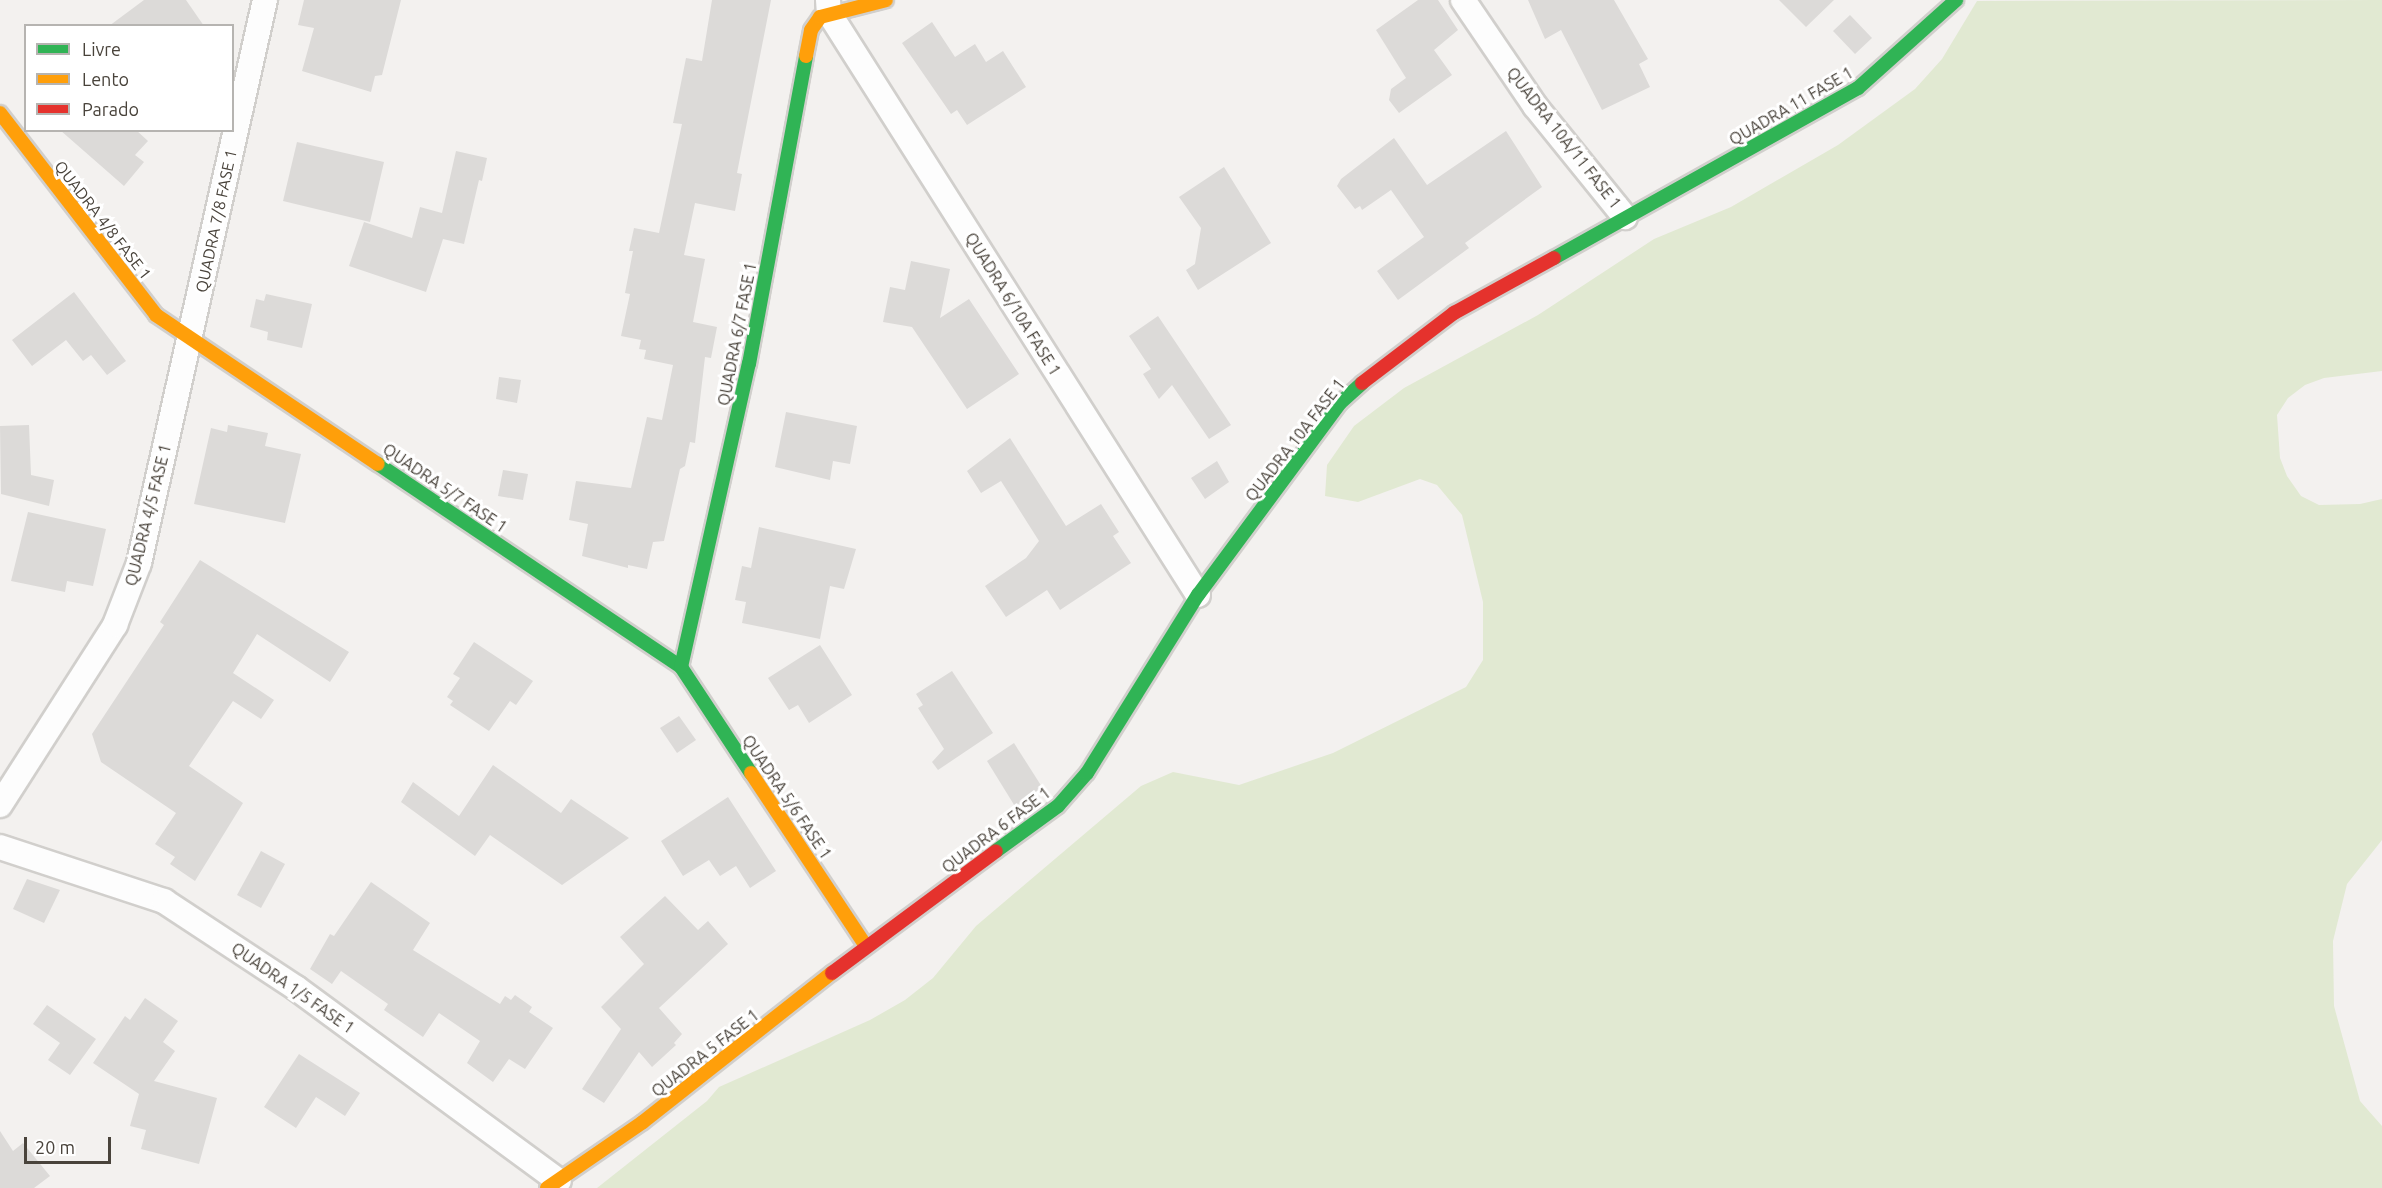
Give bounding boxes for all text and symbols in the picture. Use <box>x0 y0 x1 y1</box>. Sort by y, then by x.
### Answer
legend <box>24 24 234 132</box>
text: Livre <box>82 39 121 59</box>
street label: QUADRA 10A/11 FASE 1 <box>1503 63 1625 213</box>
street label: QUADRA 11 FASE 1 <box>1726 63 1856 149</box>
text: Lento <box>82 69 129 89</box>
text: Parado <box>82 99 139 119</box>
street label: QUADRA 7/8 FASE 1 <box>191 148 241 294</box>
street label: QUADRA 4/8 FASE 1 <box>51 157 155 283</box>
street label: QUADRA 6/10A FASE 1 <box>961 229 1065 379</box>
street label: QUADRA 6/7 FASE 1 <box>714 261 760 407</box>
street label: QUADRA 10A FASE 1 <box>1241 375 1349 505</box>
street label: QUADRA 5/7 FASE 1 <box>379 439 511 537</box>
street label: QUADRA 4/5 FASE 1 <box>121 442 175 588</box>
street label: QUADRA 5/6 FASE 1 <box>738 731 836 863</box>
street label: QUADRA 6 FASE 1 <box>938 783 1054 877</box>
street label: QUADRA 1/5 FASE 1 <box>228 938 358 1038</box>
street label: QUADRA 5 FASE 1 <box>648 1005 762 1101</box>
scale bar <box>27 1125 114 1163</box>
text: 20 m <box>35 1137 75 1157</box>

